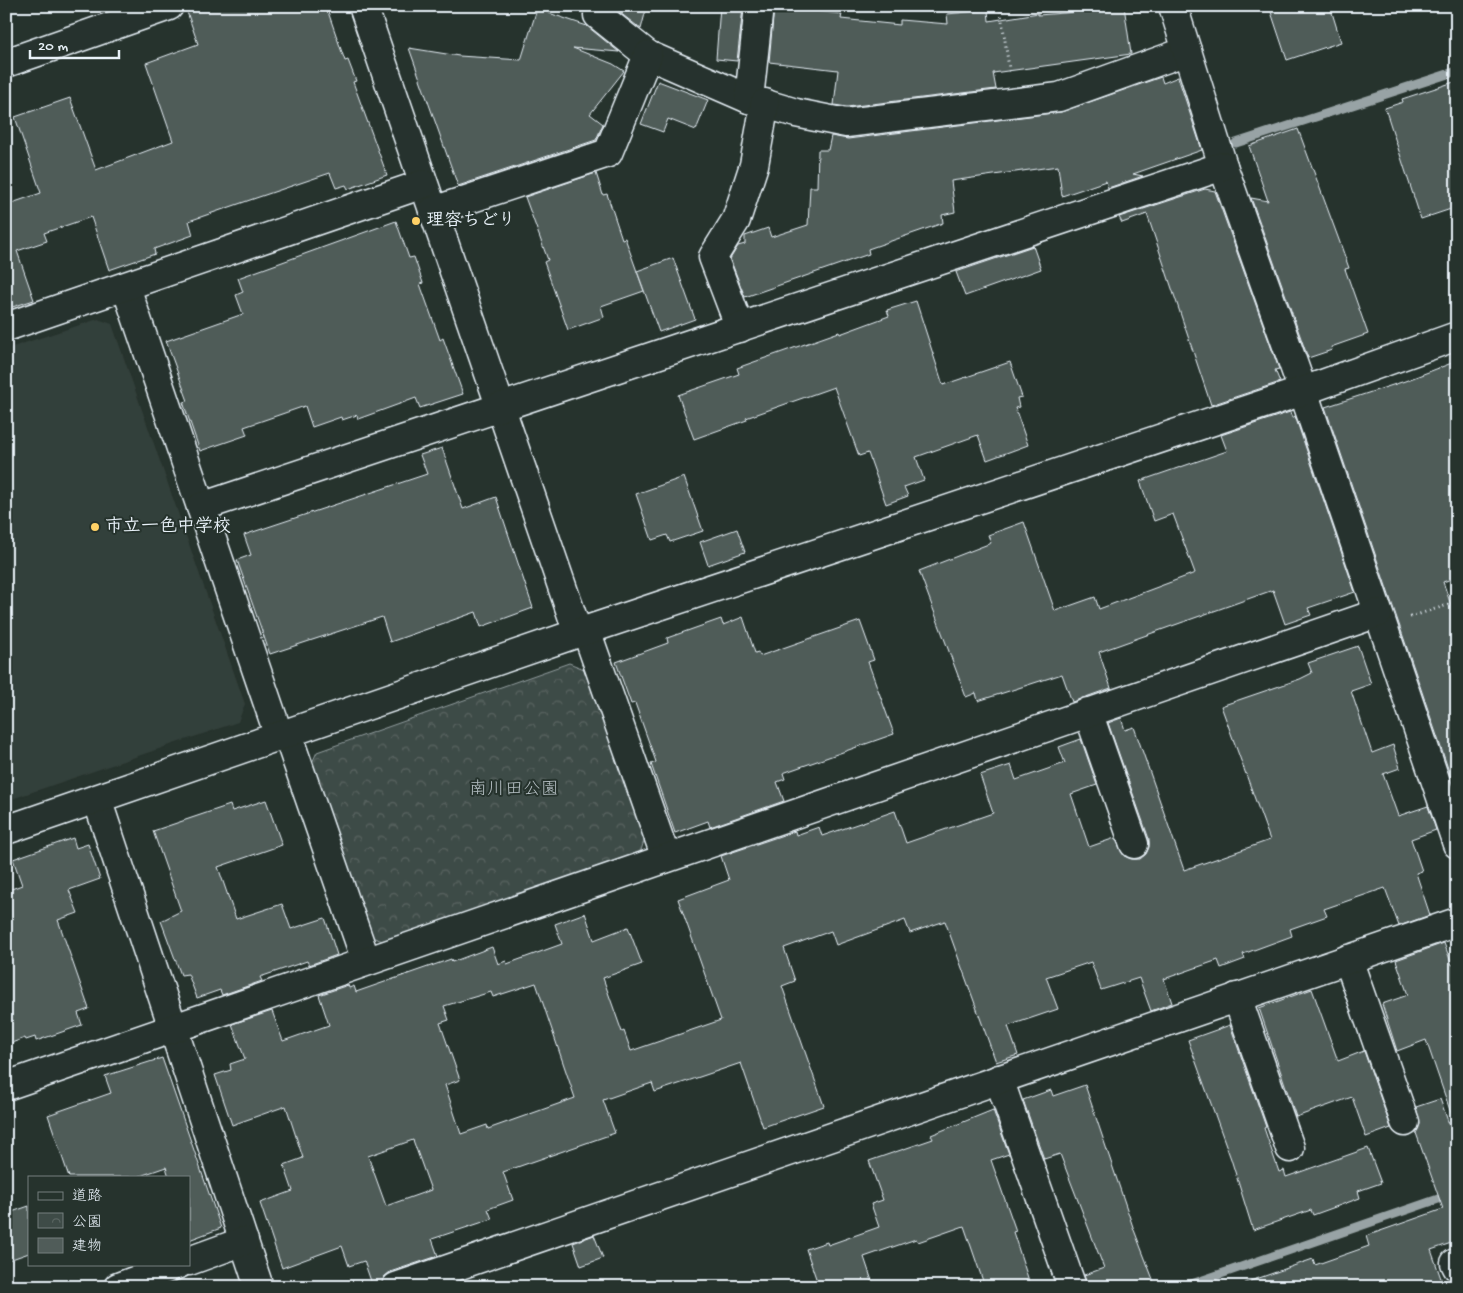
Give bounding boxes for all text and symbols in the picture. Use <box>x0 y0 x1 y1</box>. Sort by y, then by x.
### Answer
scale bar <box>30 28 119 60</box>
text: 20 m <box>38 38 68 56</box>
place label: 理容ちどり <box>426 210 516 232</box>
marker: 理容ちどり <box>410 215 422 227</box>
place label: 市立一色中学校 <box>105 516 231 538</box>
marker: 市立一色中学校 <box>89 521 101 533</box>
park label: 南川田公園 <box>469 779 559 801</box>
legend <box>28 1176 190 1266</box>
text: 道路 <box>72 1188 102 1206</box>
text: 公園 <box>72 1214 102 1232</box>
text: 建物 <box>72 1238 102 1256</box>

